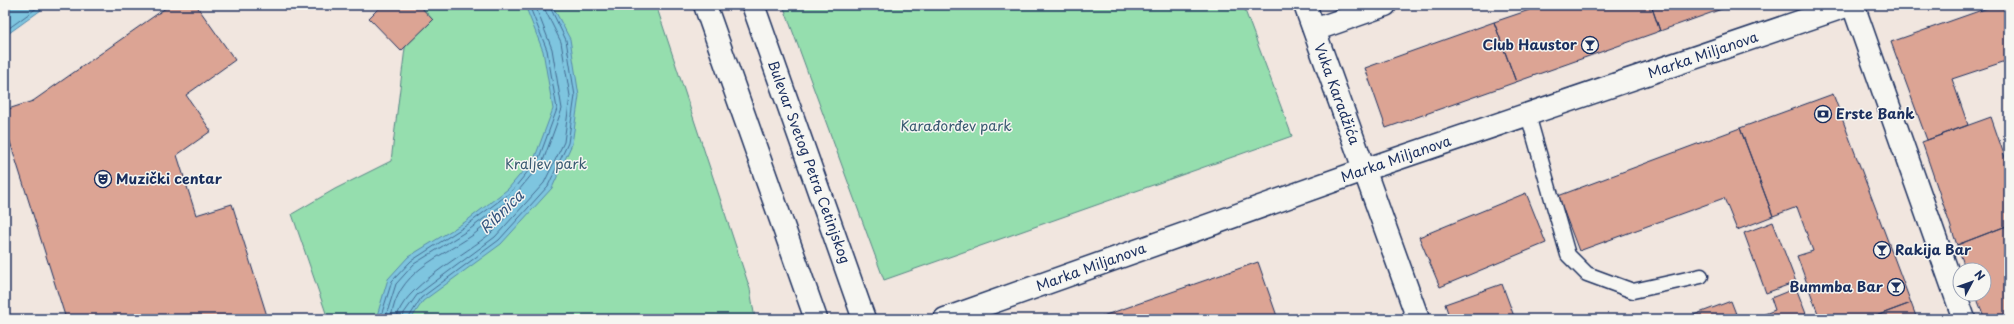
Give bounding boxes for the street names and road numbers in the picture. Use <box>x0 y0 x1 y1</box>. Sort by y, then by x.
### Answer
street label: Marka Miljanova <box>1645 26 1761 83</box>
street label: Vuka Karadžića <box>1309 40 1366 148</box>
street label: Bulevar Svetog Petra Cetinjskog <box>763 57 856 267</box>
street label: Marka Miljanova <box>1338 130 1454 187</box>
street label: Marka Miljanova <box>1033 237 1149 296</box>

